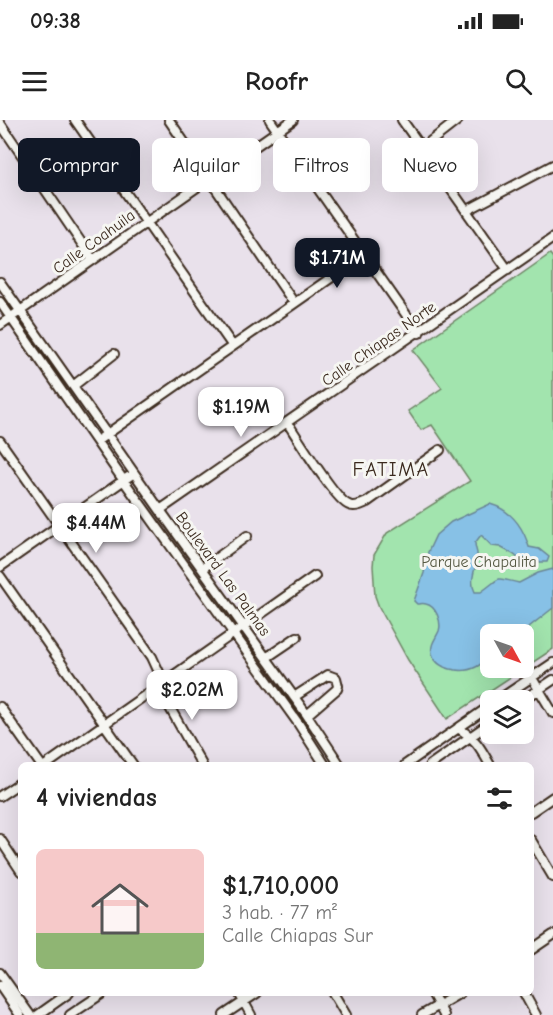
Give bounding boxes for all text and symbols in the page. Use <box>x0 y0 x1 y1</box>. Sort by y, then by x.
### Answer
text: 09:38 <box>30 8 81 34</box>
icon: menu <box>18 65 51 98</box>
icon: search <box>502 65 535 98</box>
text: Roofr <box>245 66 308 97</box>
chip: Comprar <box>18 138 140 192</box>
chip: Alquilar <box>152 138 261 192</box>
chip: Filtros <box>273 138 370 192</box>
chip: Nuevo <box>382 138 478 192</box>
street label: Calle Coahuila <box>49 206 139 278</box>
pin: $1.71M <box>288 238 386 289</box>
text: $1.71M <box>309 246 365 269</box>
street label: Calle Chiapas Norte <box>319 298 439 390</box>
pin: $1.19M <box>192 387 290 438</box>
text: $1.19M <box>212 395 270 418</box>
district label: FATIMA <box>352 458 430 481</box>
pin: $4.44M <box>47 503 145 554</box>
street label: Boulevard Las Palmas <box>172 509 274 640</box>
text: $4.44M <box>66 511 126 534</box>
park label: Parque Chapalita <box>421 553 537 571</box>
north arrow <box>480 624 534 678</box>
map controls <box>480 624 534 744</box>
pin: $2.02M <box>143 670 241 721</box>
text: $2.02M <box>160 678 224 701</box>
button: layers <box>480 690 534 744</box>
icon: filters <box>483 782 516 815</box>
text: 4 viviendas <box>36 783 157 813</box>
text: $1,710,000 <box>222 871 339 901</box>
icon: home <box>84 873 156 945</box>
text: 3 hab. · 77 m² <box>222 901 337 924</box>
text: Calle Chiapas Sur <box>222 924 373 947</box>

